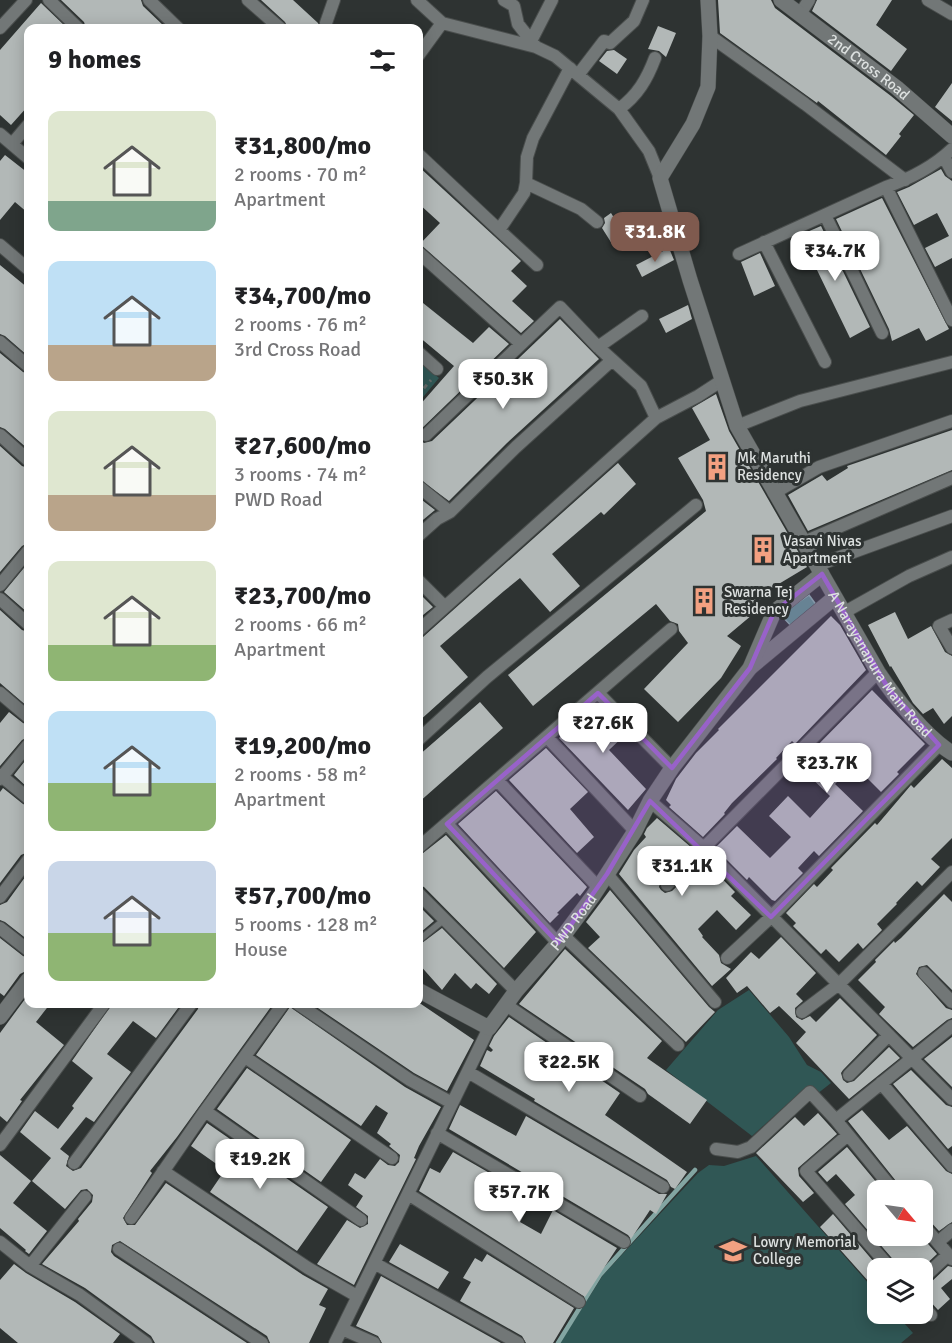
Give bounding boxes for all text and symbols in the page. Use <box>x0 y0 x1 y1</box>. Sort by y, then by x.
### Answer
street label: 2nd Cross Road <box>824 30 913 104</box>
text: 9 homes <box>48 44 141 76</box>
icon: filters <box>366 44 399 77</box>
text: ₹31,800/mo <box>234 130 371 162</box>
icon: home <box>96 135 168 207</box>
text: 2 rooms · 70 m² <box>234 162 367 187</box>
text: Apartment <box>234 187 326 212</box>
pin: ₹31.8K <box>606 212 704 263</box>
text: ₹31.8K <box>624 219 686 244</box>
pin: ₹34.7K <box>786 231 884 282</box>
text: ₹34.7K <box>804 238 866 263</box>
text: ₹34,700/mo <box>234 280 371 312</box>
icon: home <box>96 285 168 357</box>
text: 2 rooms · 76 m² <box>234 312 367 337</box>
text: 3rd Cross Road <box>234 337 361 362</box>
pin: ₹50.3K <box>454 359 552 410</box>
text: ₹50.3K <box>472 366 534 391</box>
text: ₹27,600/mo <box>234 430 371 462</box>
icon: home <box>96 435 168 507</box>
place label: Mk Maruthi Residency <box>737 449 811 484</box>
building icon: Mk Maruthi Residency <box>702 452 732 482</box>
text: 3 rooms · 74 m² <box>234 462 367 487</box>
text: PWD Road <box>234 487 323 512</box>
place label: Vasavi Nivas Apartment <box>783 532 862 567</box>
building icon: Vasavi Nivas Apartment <box>748 535 778 565</box>
text: ₹23,700/mo <box>234 580 371 612</box>
place label: Swarna Tej Residency <box>724 583 793 618</box>
icon: home <box>96 585 168 657</box>
building icon: Swarna Tej Residency <box>689 586 719 616</box>
street label: A Narayanapura Main Road <box>824 588 936 741</box>
text: 2 rooms · 66 m² <box>234 612 367 637</box>
text: Apartment <box>234 637 326 662</box>
pin: ₹27.6K <box>554 703 652 754</box>
text: ₹27.6K <box>572 710 634 735</box>
text: ₹19,200/mo <box>234 730 371 762</box>
icon: home <box>96 735 168 807</box>
pin: ₹23.7K <box>778 743 876 794</box>
text: ₹23.7K <box>796 750 858 775</box>
text: 2 rooms · 58 m² <box>234 762 367 787</box>
text: Apartment <box>234 787 326 812</box>
pin: ₹31.1K <box>633 846 731 897</box>
text: ₹31.1K <box>651 853 713 878</box>
text: ₹57,700/mo <box>234 880 371 912</box>
icon: home <box>96 885 168 957</box>
street label: PWD Road <box>546 890 601 954</box>
text: 5 rooms · 128 m² <box>234 912 378 937</box>
text: House <box>234 937 288 962</box>
pin: ₹22.5K <box>520 1042 618 1093</box>
text: ₹22.5K <box>538 1049 600 1074</box>
pin: ₹19.2K <box>211 1139 309 1190</box>
text: ₹19.2K <box>229 1146 291 1171</box>
pin: ₹57.7K <box>470 1172 568 1223</box>
text: ₹57.7K <box>488 1179 550 1204</box>
north arrow <box>867 1180 933 1246</box>
map controls <box>867 1180 933 1324</box>
place label: Lowry Memorial College <box>753 1233 856 1268</box>
school or university icon: Lowry Memorial College <box>718 1236 748 1266</box>
button: layers <box>867 1258 933 1324</box>

